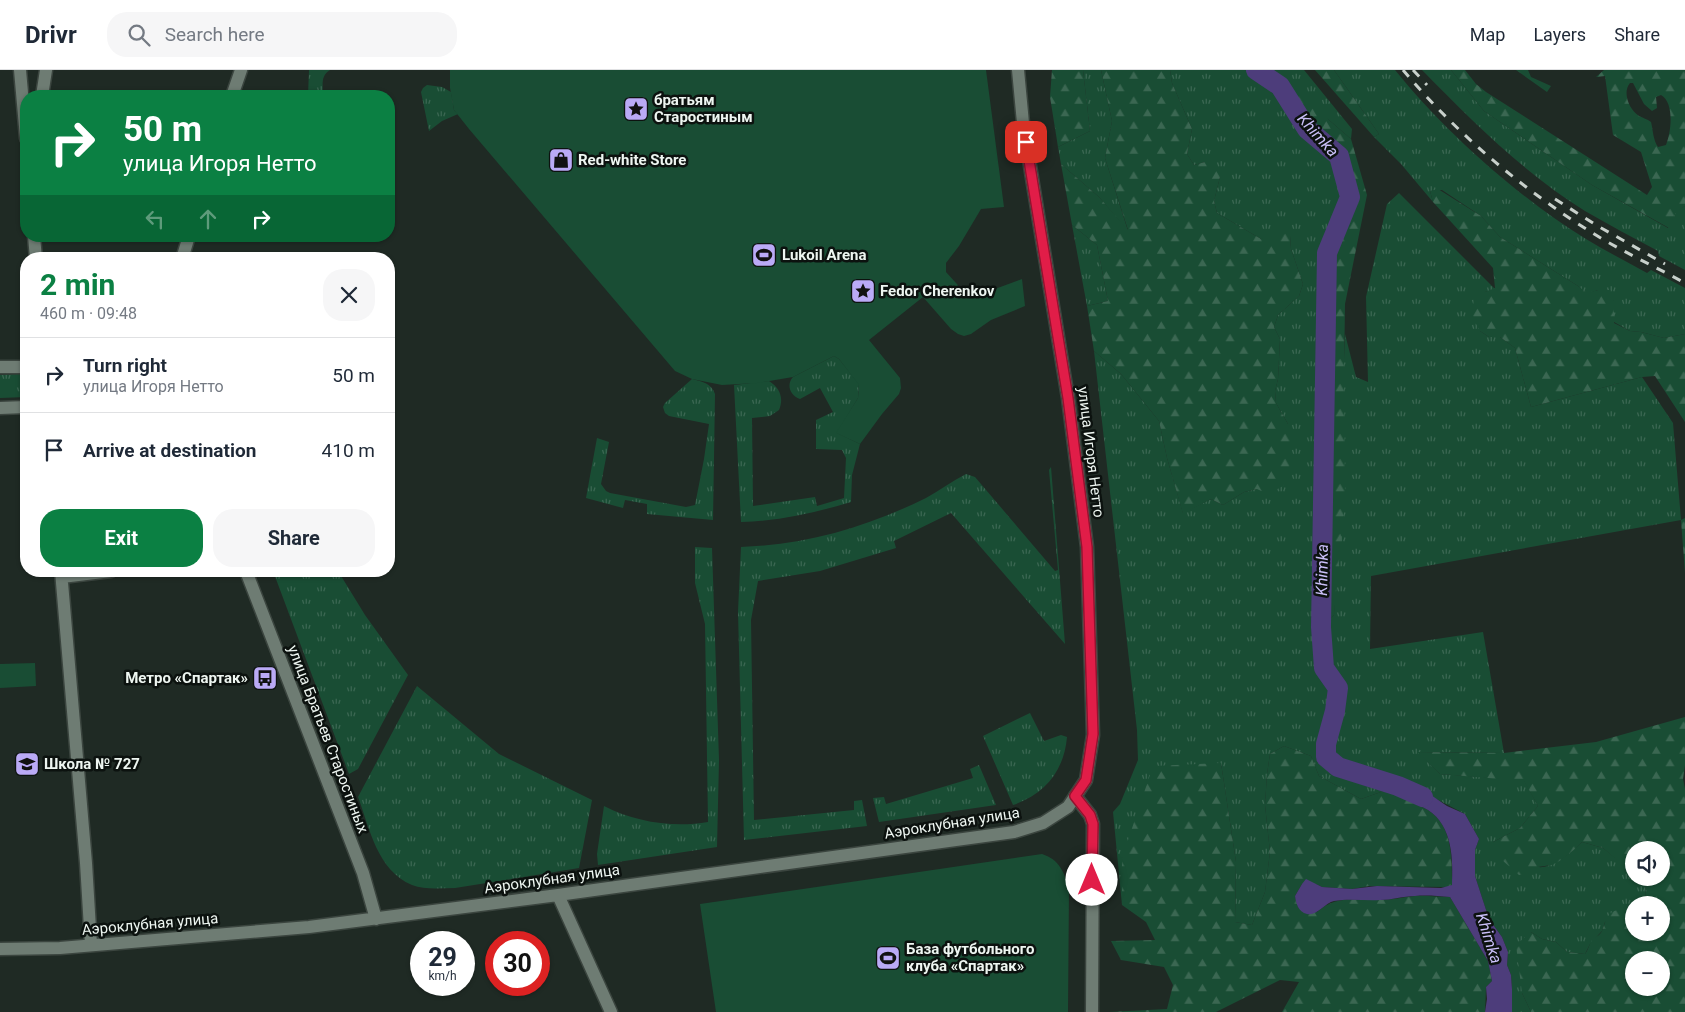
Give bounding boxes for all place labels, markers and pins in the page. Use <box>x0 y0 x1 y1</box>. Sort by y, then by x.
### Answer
place label: братьям Старостиным <box>654 91 753 126</box>
place icon: братьям Старостиным <box>623 96 649 122</box>
pin <box>1005 121 1047 163</box>
shop icon: Red-white Store <box>548 147 574 173</box>
place label: Red-white Store <box>578 151 686 169</box>
sports icon: Lukoil Arena <box>751 242 777 268</box>
place label: Lukoil Arena <box>782 246 866 264</box>
place icon: Fedor Cherenkov <box>850 278 876 304</box>
place label: Fedor Cherenkov <box>880 282 995 300</box>
bus stop icon: Метро «Спартак» <box>252 665 278 691</box>
place label: Метро «Спартак» <box>125 669 248 687</box>
school or university icon: Школа № 727 <box>14 751 40 777</box>
place label: Школа № 727 <box>44 755 140 773</box>
place label: База футбольного клуба «Спартак» <box>906 940 1034 975</box>
sports icon: База футбольного клуба «Спартак» <box>875 945 901 971</box>

